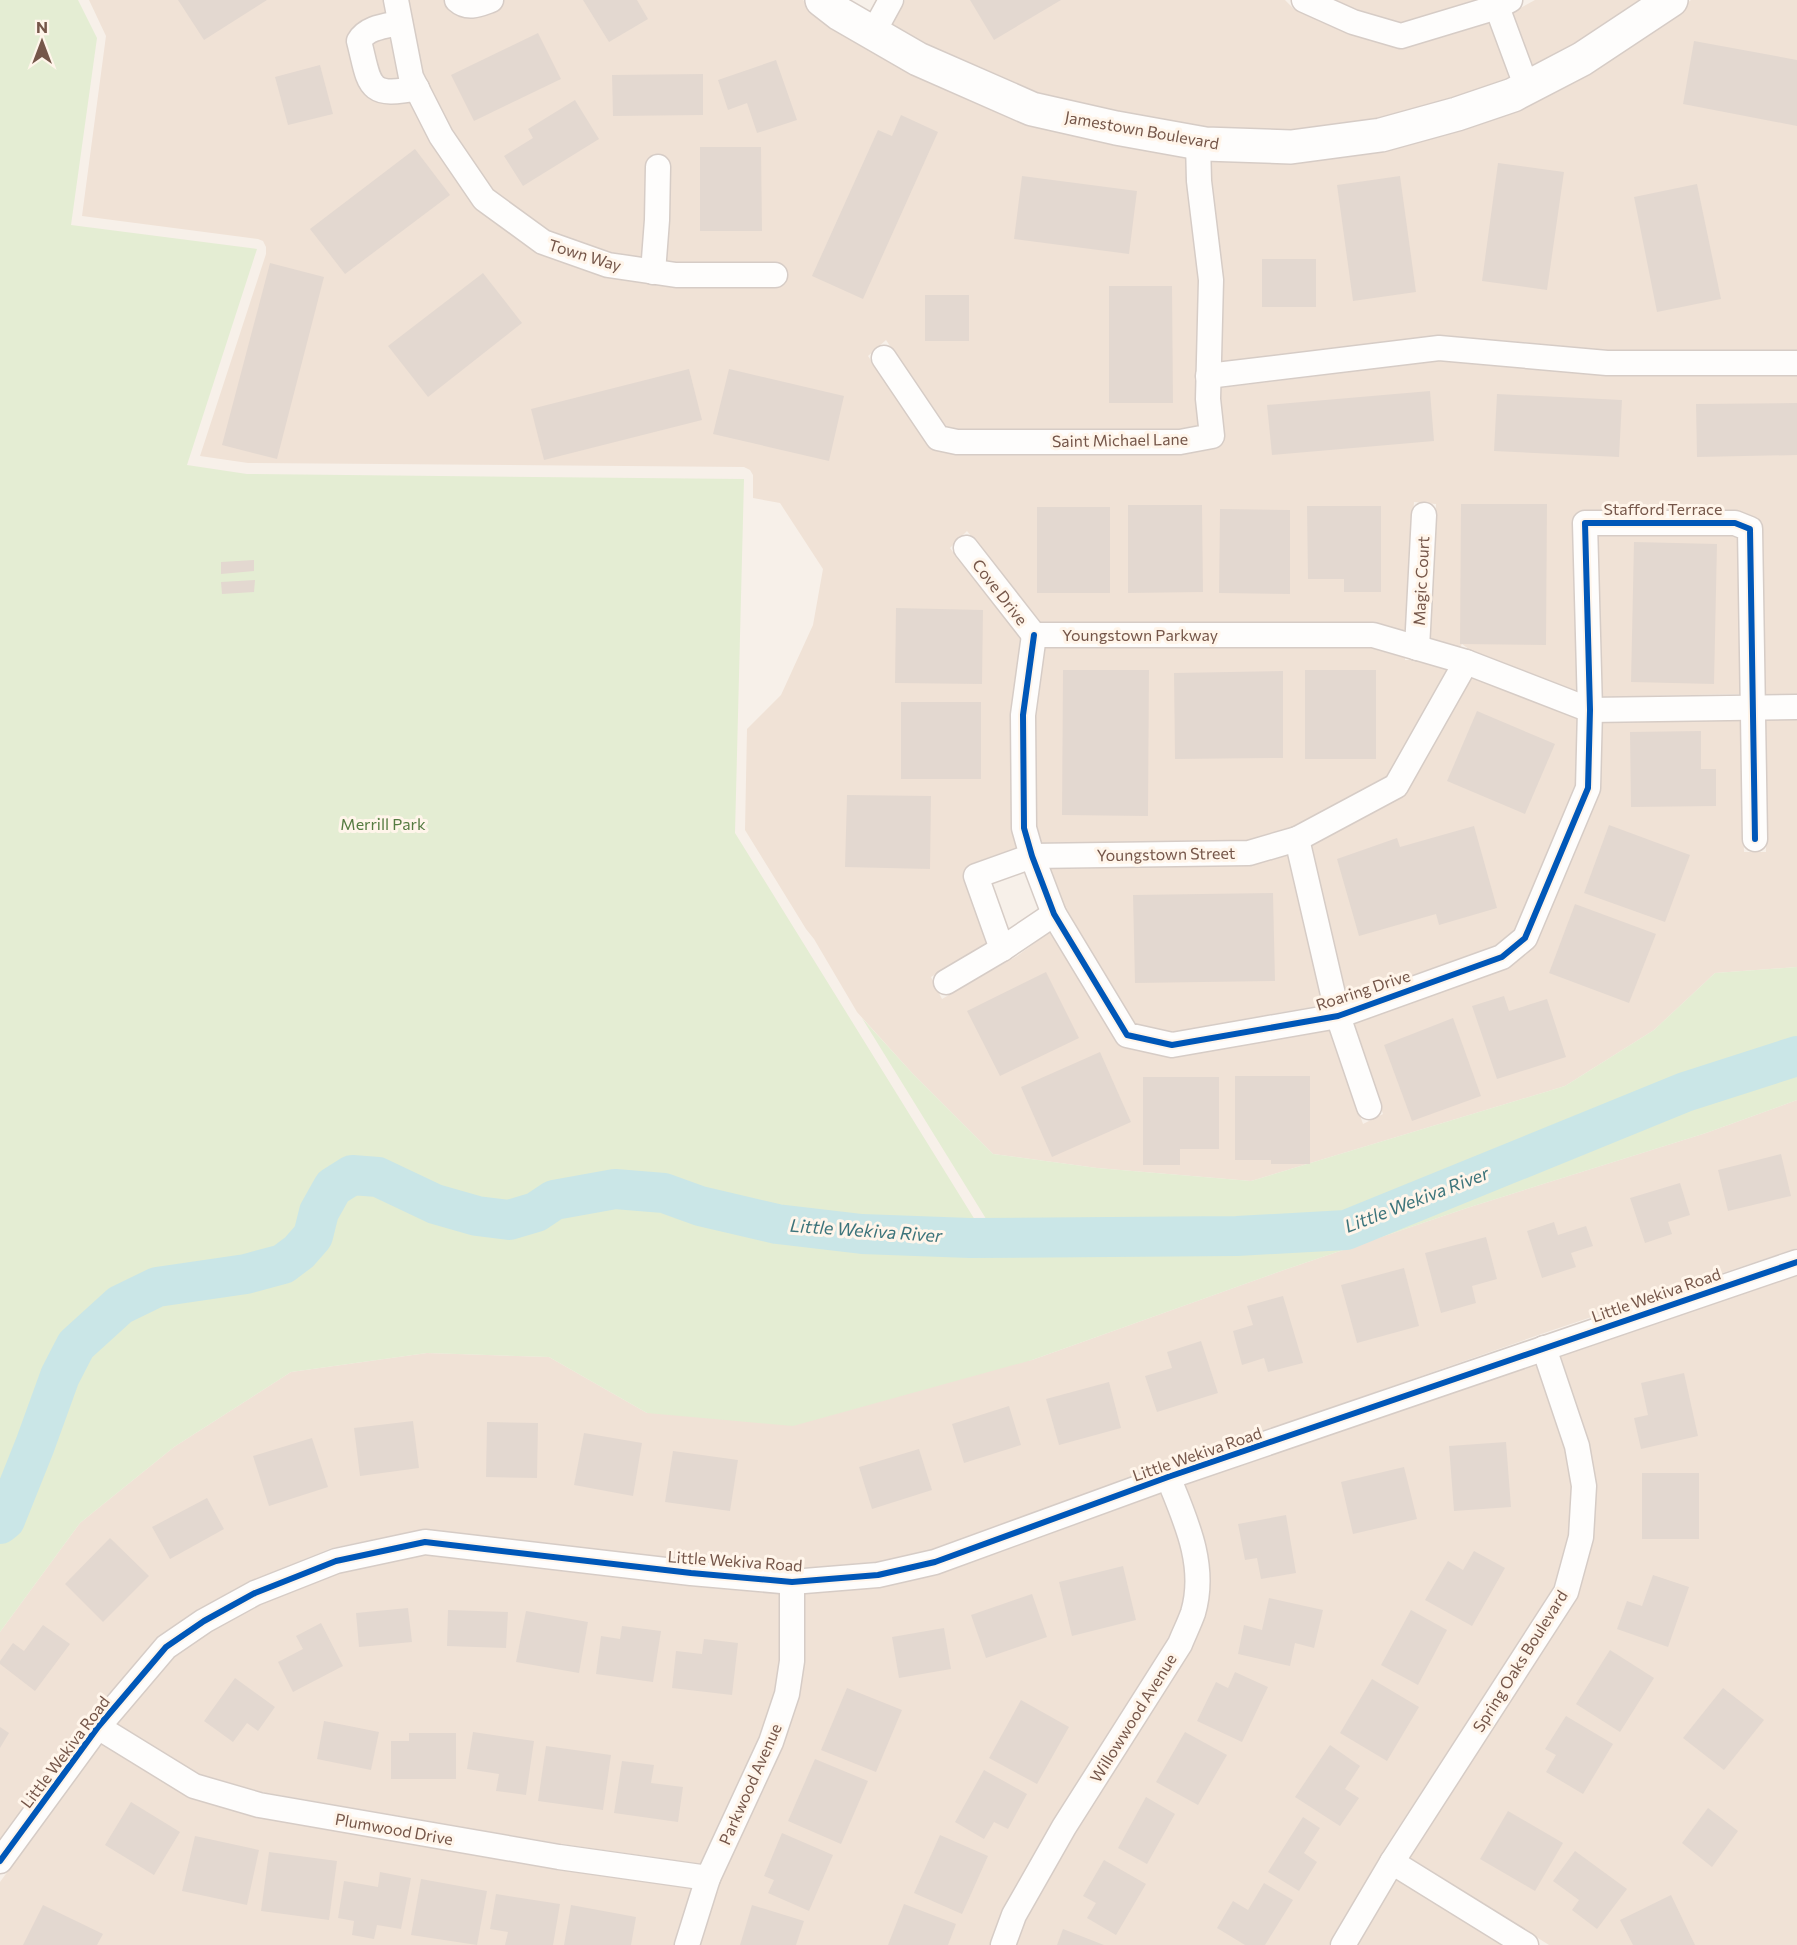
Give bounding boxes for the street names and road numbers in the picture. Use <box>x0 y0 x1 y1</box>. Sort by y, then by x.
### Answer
street label: Jamestown Boulevard <box>1063 107 1221 152</box>
street label: Town Way <box>546 234 624 275</box>
street label: Saint Michael Lane <box>1052 429 1188 450</box>
street label: Stafford Terrace <box>1604 499 1722 518</box>
street label: Magic Court <box>1409 535 1432 626</box>
street label: Cove Drive <box>969 555 1032 628</box>
street label: Youngstown Parkway <box>1062 625 1218 644</box>
street label: Youngstown Street <box>1097 843 1236 864</box>
street label: Roaring Drive <box>1313 965 1412 1014</box>
street label: Little Wekiva Road <box>1589 1264 1723 1326</box>
street label: Little Wekiva Road <box>1130 1423 1264 1485</box>
street label: Little Wekiva Road <box>667 1546 803 1575</box>
street label: Spring Oaks Boulevard <box>1468 1586 1571 1735</box>
street label: Willowwood Avenue <box>1085 1650 1180 1785</box>
street label: Little Wekiva Road <box>16 1692 113 1811</box>
street label: Parkwood Avenue <box>714 1720 785 1847</box>
street label: Plumwood Drive <box>334 1809 455 1848</box>

